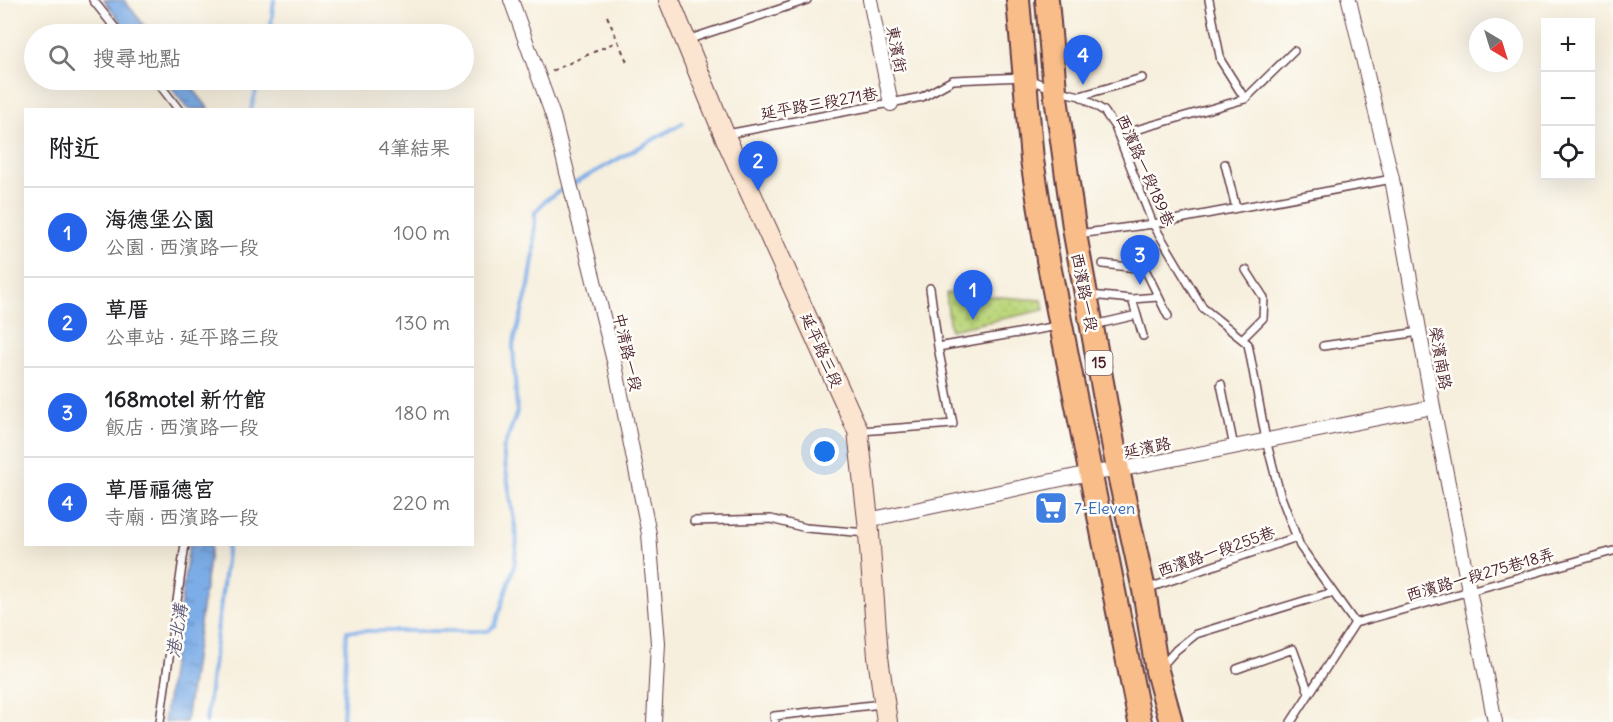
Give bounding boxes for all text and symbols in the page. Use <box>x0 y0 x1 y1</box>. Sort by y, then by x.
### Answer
north arrow <box>1469 18 1523 72</box>
map controls <box>1541 18 1595 180</box>
button: + <box>1541 18 1595 72</box>
search box <box>24 24 474 90</box>
street label: 東濱街 <box>883 24 911 74</box>
pin: 4 <box>1064 36 1102 85</box>
icon: search <box>45 41 78 74</box>
text: 搜尋地點 <box>93 44 181 72</box>
button: − <box>1541 72 1595 126</box>
street label: 延平路三段271巷 <box>759 83 879 123</box>
street label: 西濱路一段189巷 <box>1112 111 1180 229</box>
button: locate <box>1541 126 1595 180</box>
text: 附近 <box>48 131 100 164</box>
text: 4筆結果 <box>378 135 450 160</box>
pin: 2 <box>738 142 777 191</box>
text: 海德堡公園 <box>105 205 215 233</box>
text: 1 <box>64 220 71 245</box>
text: 100 m <box>393 220 450 245</box>
text: 公園 · 西濱路一段 <box>105 234 259 259</box>
pin: 3 <box>1120 236 1160 285</box>
street label: 西濱路一段 <box>1068 251 1102 333</box>
pin: 1 <box>954 270 992 320</box>
text: 草厝 <box>105 295 149 323</box>
street label: 延平路三段 <box>797 309 847 391</box>
text: 2 <box>62 310 73 335</box>
text: 130 m <box>395 310 450 335</box>
street label: 中清路一段 <box>609 311 647 393</box>
text: 公車站 · 延平路三段 <box>105 324 279 349</box>
street label: 榮濱南路 <box>1426 325 1456 391</box>
road number: 15 <box>1086 351 1112 375</box>
text: 168motel 新竹館 <box>105 385 266 413</box>
text: 3 <box>62 400 73 425</box>
text: 180 m <box>395 400 450 425</box>
text: 飯店 · 西濱路一段 <box>105 414 259 439</box>
street label: 延濱路 <box>1122 433 1172 461</box>
your location <box>810 437 839 466</box>
text: 草厝福德宮 <box>105 475 215 503</box>
text: 4 <box>62 490 73 515</box>
text: 220 m <box>393 490 450 515</box>
supermarket icon: 7-Eleven <box>1033 490 1069 526</box>
place label: 7-Eleven <box>1074 498 1135 518</box>
text: 寺廟 · 西濱路一段 <box>105 504 259 529</box>
street label: 西濱路一段255巷 <box>1155 521 1277 581</box>
street label: 西濱路一段275巷18弄 <box>1404 543 1556 605</box>
water label: 港北溝 <box>161 600 192 659</box>

